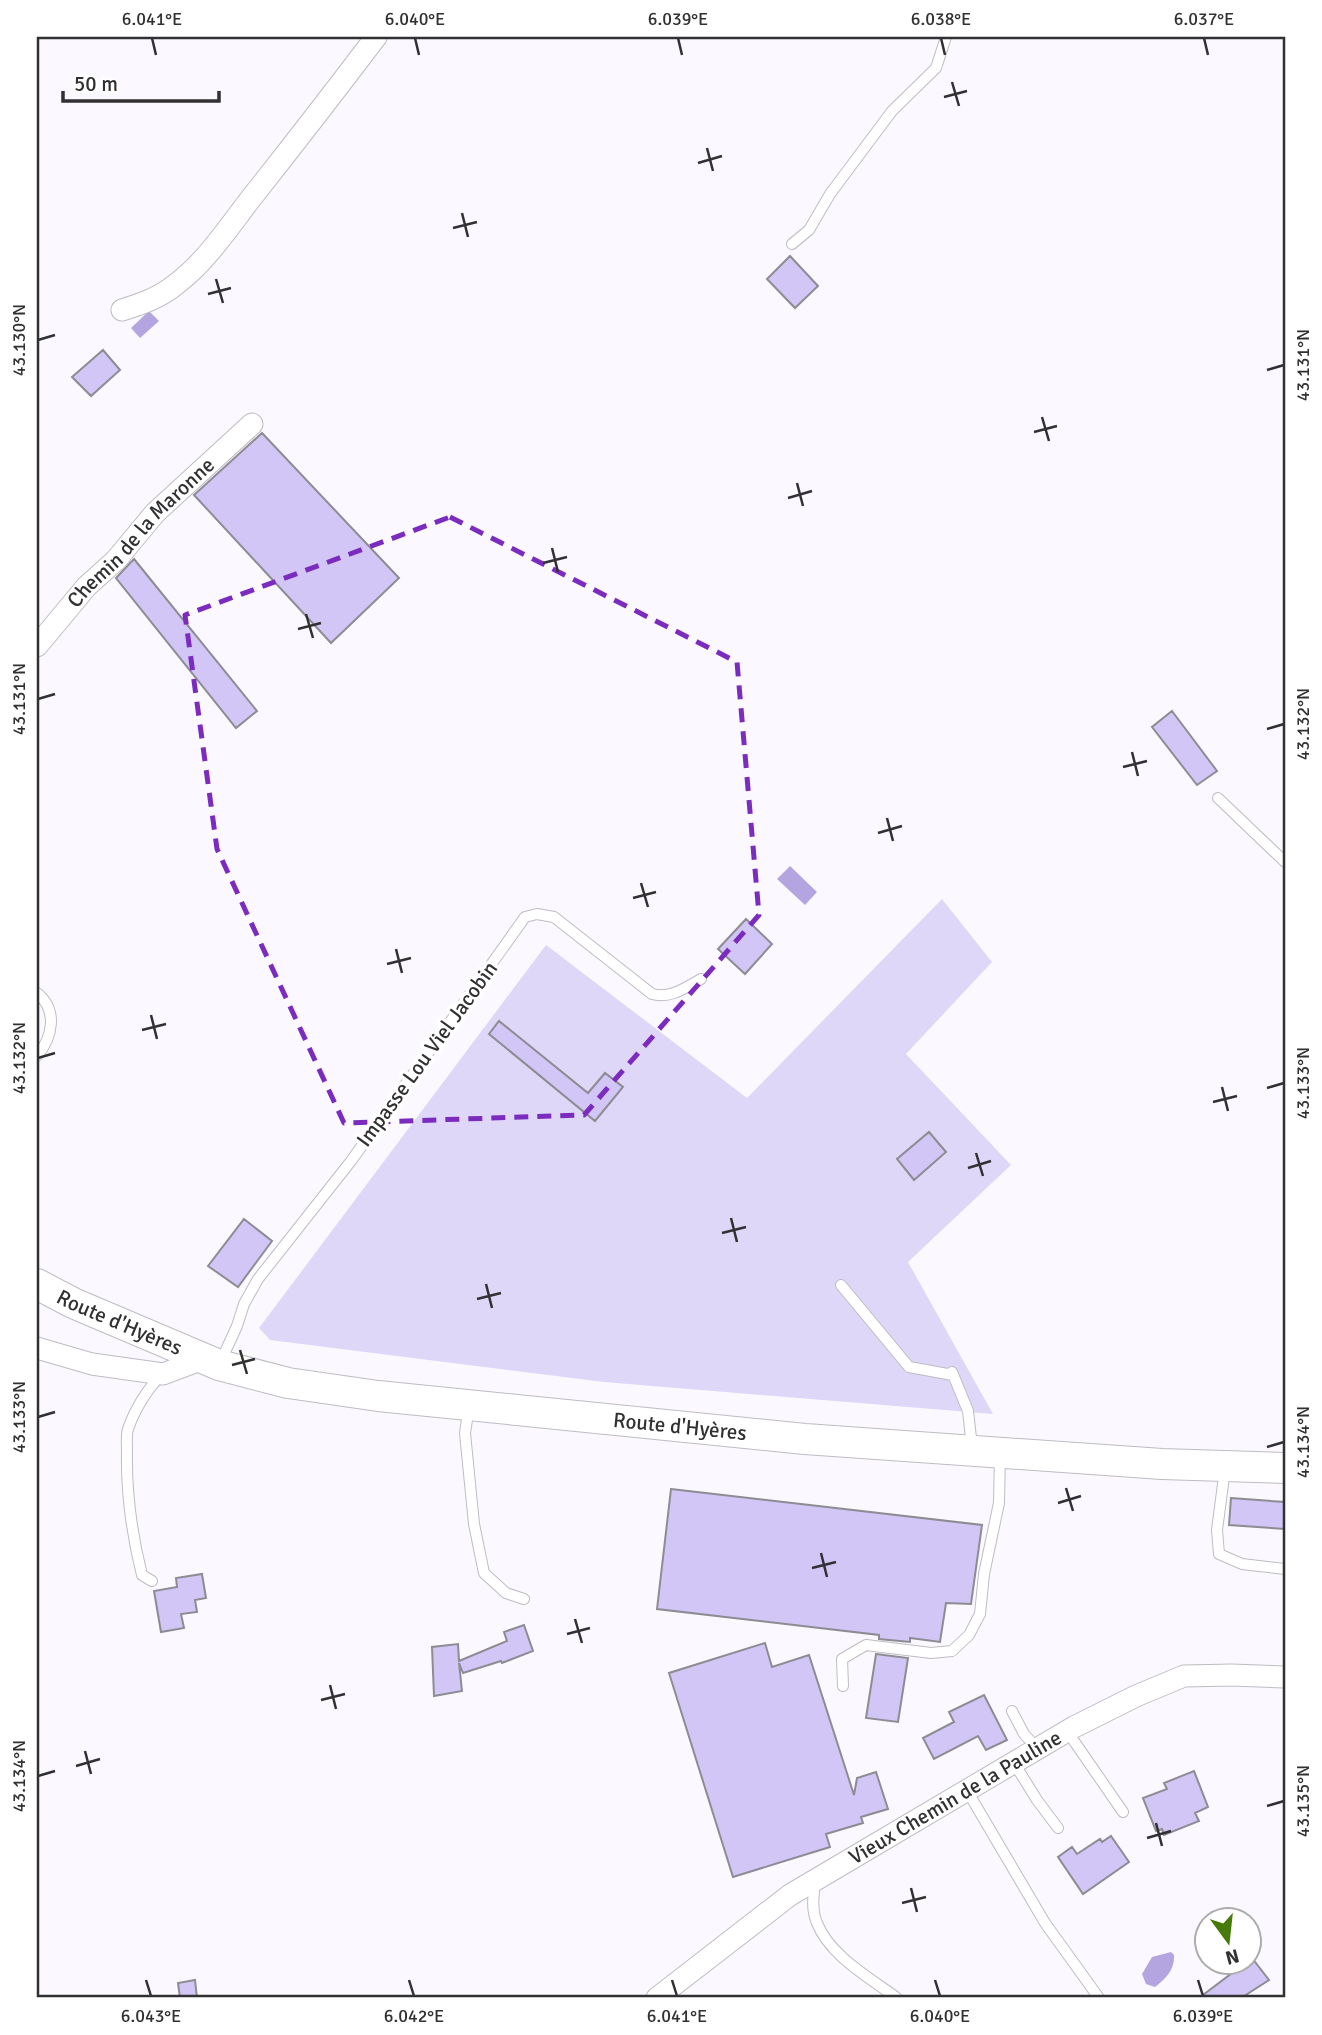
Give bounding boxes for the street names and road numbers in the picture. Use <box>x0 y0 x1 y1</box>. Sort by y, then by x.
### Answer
street label: Chemin de la Maronne <box>61 452 220 613</box>
street label: Impasse Lou Viel Jacobin <box>351 956 503 1152</box>
street label: Route d'Hyères <box>52 1284 186 1361</box>
street label: Route d'Hyères <box>612 1407 748 1446</box>
street label: Vieux Chemin de la Pauline <box>844 1724 1066 1870</box>

